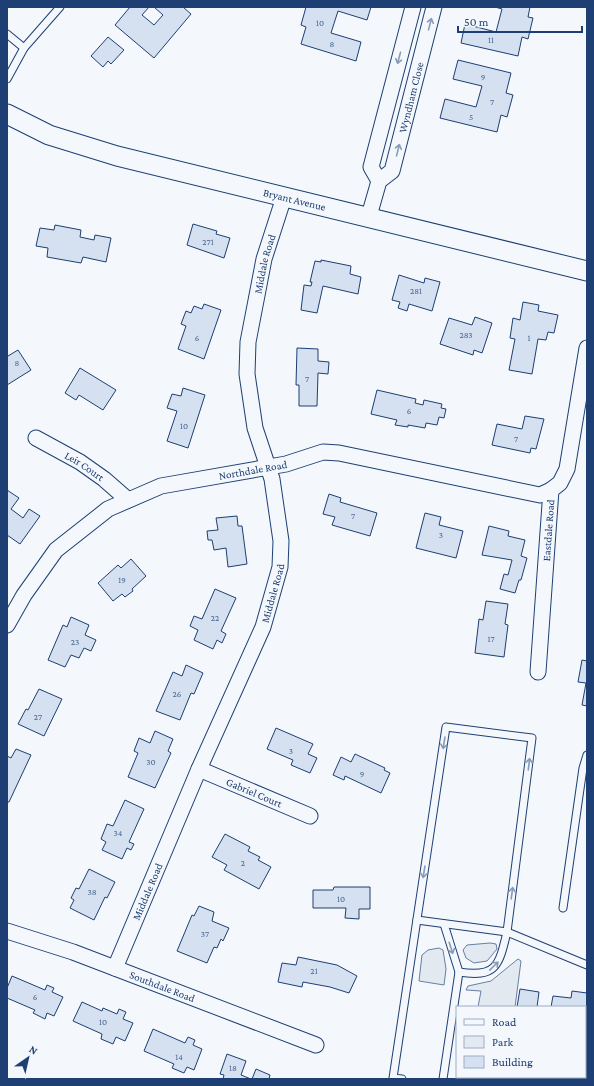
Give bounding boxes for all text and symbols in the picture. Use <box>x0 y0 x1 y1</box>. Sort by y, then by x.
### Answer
scale bar <box>458 8 582 34</box>
text: 50 m <box>464 15 489 29</box>
one-way arrow <box>427 17 434 30</box>
house number: 10 <box>316 18 324 28</box>
house number: 11 <box>488 35 494 45</box>
house number: 8 <box>330 39 335 49</box>
one-way arrow <box>395 52 402 65</box>
street label: Wyndham Close <box>396 60 426 134</box>
house number: 9 <box>481 72 486 82</box>
house number: 7 <box>490 97 494 107</box>
house number: 5 <box>469 112 473 122</box>
one-way arrow <box>394 143 402 156</box>
street label: Bryant Avenue <box>262 186 327 213</box>
street label: Middale Road <box>251 232 278 295</box>
house number: 271 <box>202 237 214 247</box>
house number: 281 <box>410 286 422 296</box>
house number: 283 <box>459 330 473 340</box>
house number: 6 <box>195 333 200 343</box>
house number: 1 <box>528 333 531 343</box>
house number: 8 <box>15 358 20 368</box>
house number: 7 <box>305 374 309 384</box>
house number: 6 <box>407 406 412 416</box>
house number: 10 <box>180 421 188 431</box>
house number: 7 <box>514 434 518 444</box>
street label: Leir Court <box>63 449 107 483</box>
street label: Northdale Road <box>218 458 288 482</box>
street label: Eastdale Road <box>540 499 556 562</box>
house number: 7 <box>351 511 355 521</box>
house number: 3 <box>439 530 443 540</box>
street label: Middale Road <box>259 563 286 624</box>
house number: 19 <box>118 575 126 585</box>
house number: 22 <box>211 613 219 623</box>
house number: 17 <box>487 634 495 644</box>
house number: 23 <box>71 637 79 647</box>
house number: 26 <box>173 689 182 699</box>
house number: 27 <box>34 712 42 722</box>
one-way arrow <box>440 736 448 749</box>
house number: 3 <box>289 746 293 756</box>
house number: 30 <box>146 757 156 767</box>
one-way arrow <box>525 758 533 771</box>
house number: 9 <box>360 769 365 779</box>
street label: Gabriel Court <box>224 775 284 810</box>
house number: 34 <box>114 828 123 838</box>
house number: 2 <box>241 858 245 868</box>
street label: Middale Road <box>130 861 165 922</box>
one-way arrow <box>420 865 428 878</box>
house number: 38 <box>87 887 97 897</box>
one-way arrow <box>508 887 516 900</box>
house number: 10 <box>337 894 345 904</box>
house number: 37 <box>201 929 209 939</box>
one-way arrow <box>448 941 455 954</box>
one-way arrow <box>489 961 499 971</box>
house number: 21 <box>310 966 318 976</box>
street label: Southdale Road <box>128 968 197 1004</box>
house number: 6 <box>33 992 38 1002</box>
legend <box>456 1006 586 1078</box>
text: Road <box>492 1015 517 1029</box>
house number: 10 <box>99 1017 107 1027</box>
text: Park <box>492 1035 514 1049</box>
north arrow <box>8 1038 48 1078</box>
text: N <box>27 1043 40 1057</box>
house number: 14 <box>175 1052 183 1062</box>
text: Building <box>492 1055 533 1069</box>
house number: 18 <box>229 1063 237 1073</box>

